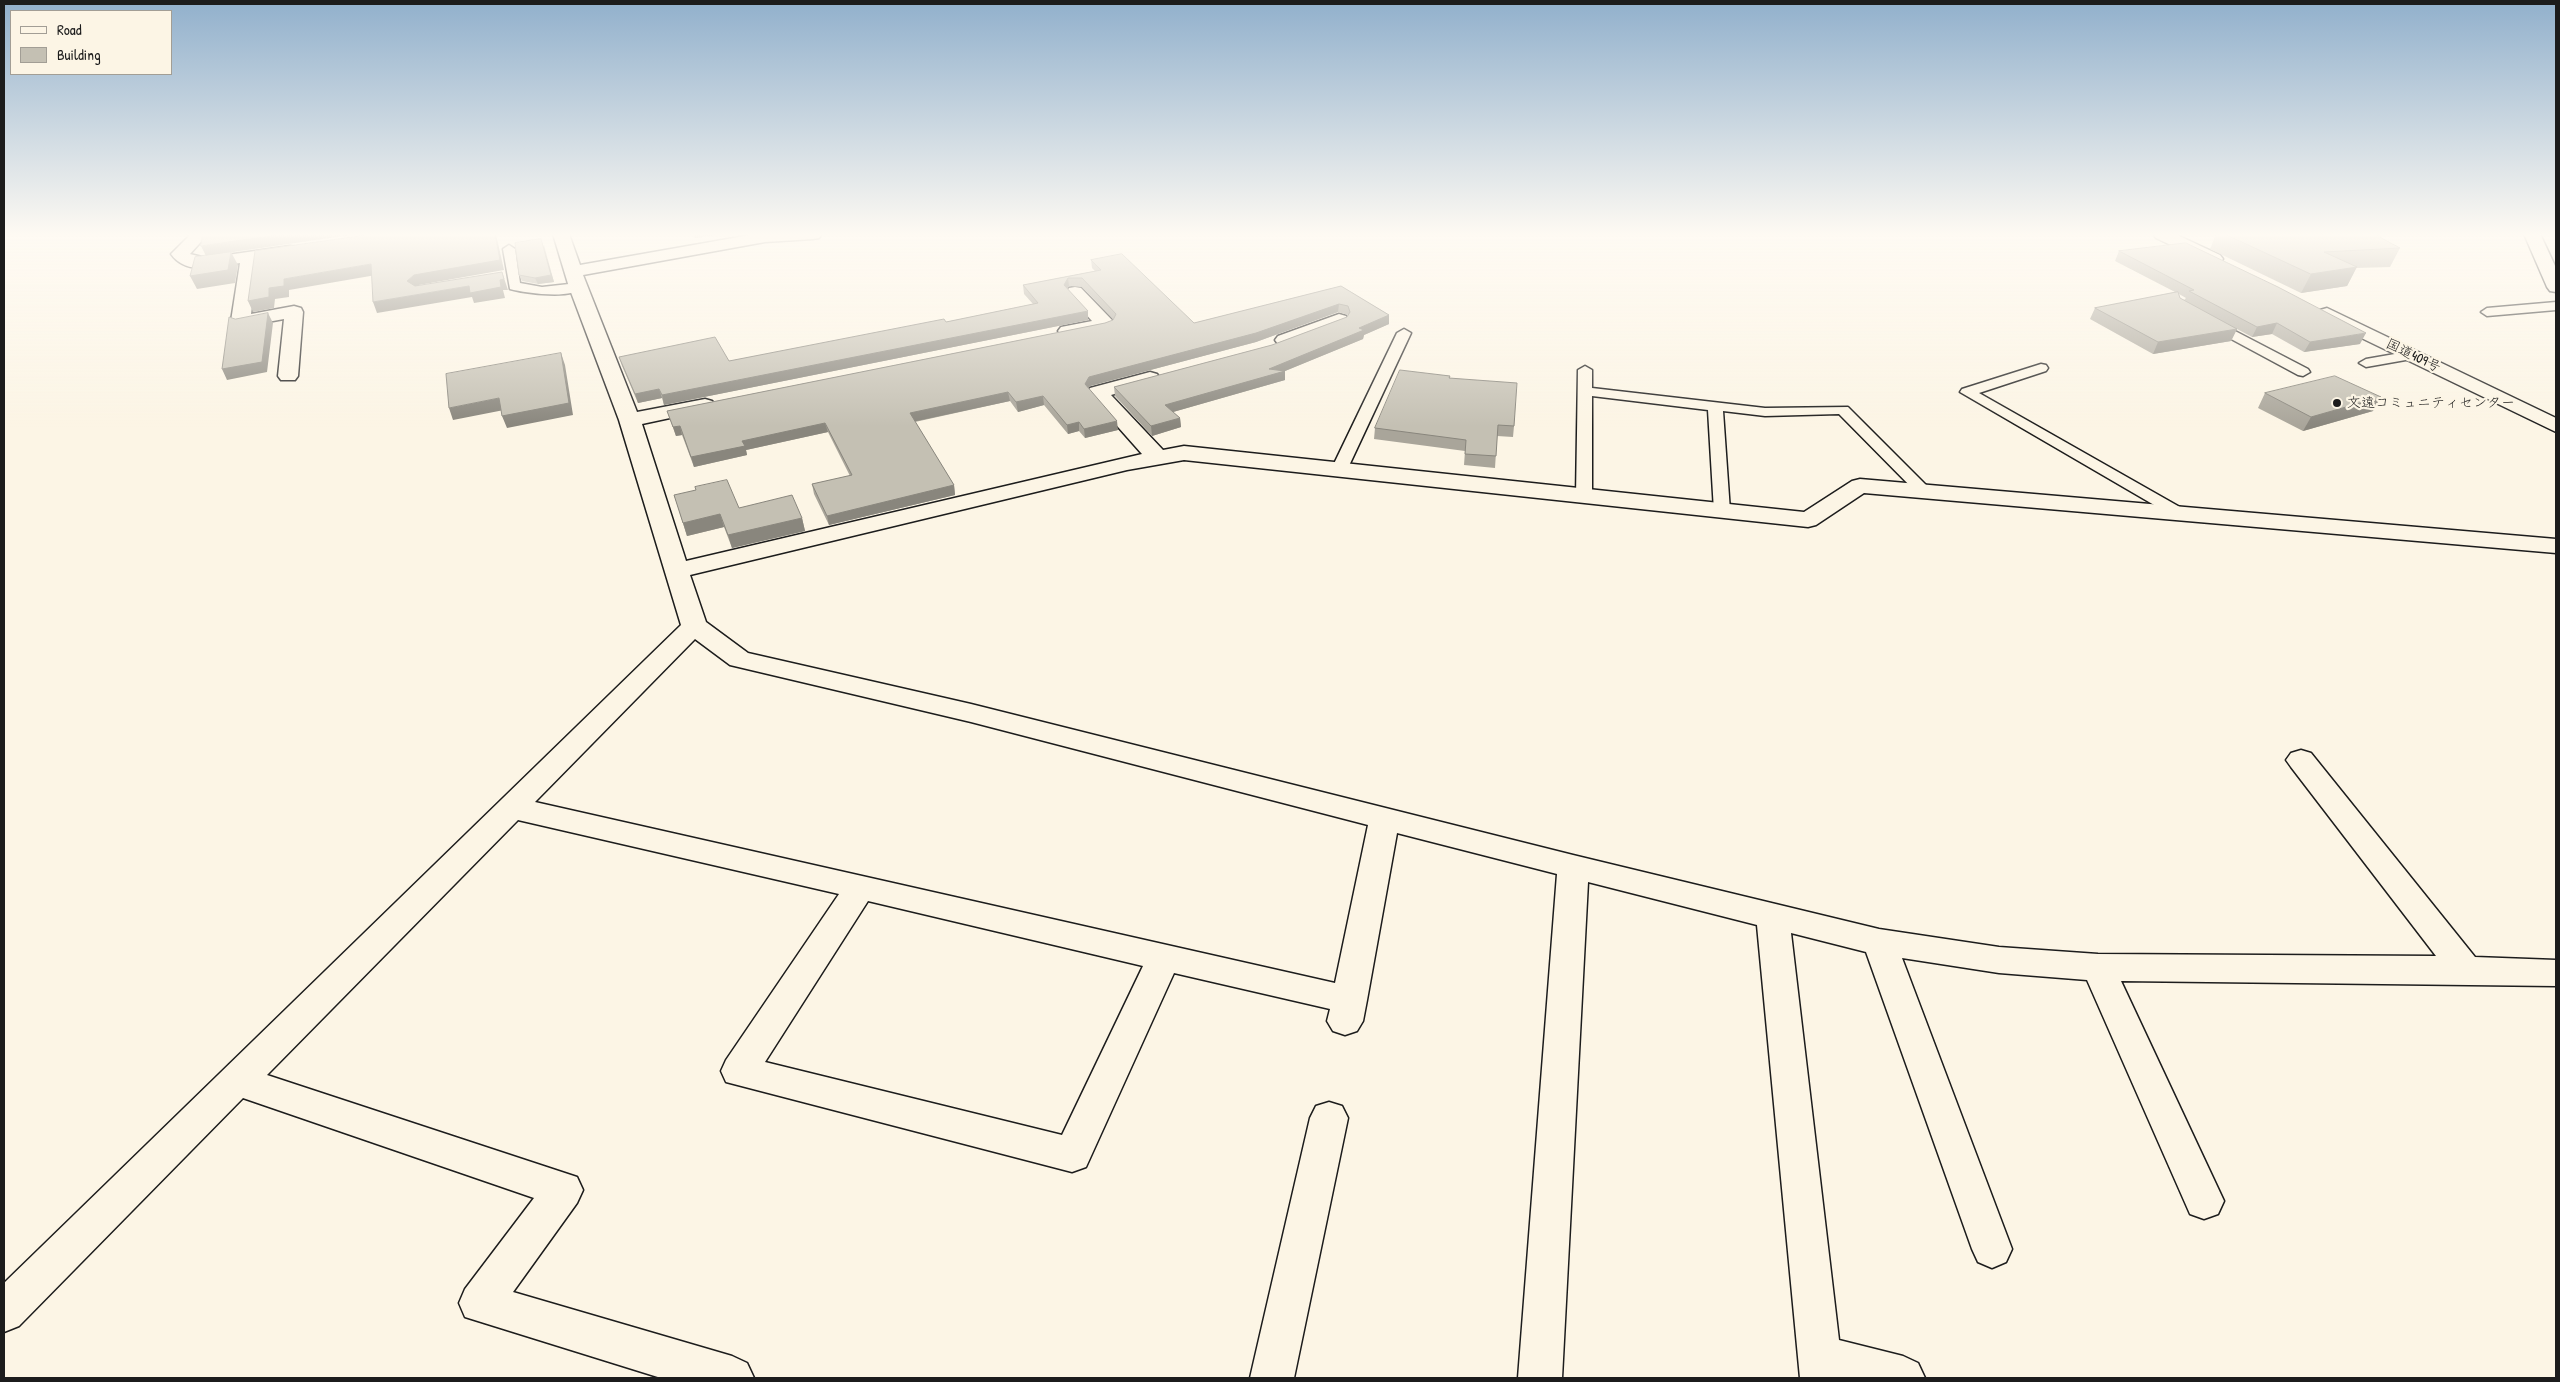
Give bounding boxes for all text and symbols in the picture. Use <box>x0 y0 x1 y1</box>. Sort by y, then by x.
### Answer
legend <box>10 10 172 75</box>
text: Road <box>57 19 82 40</box>
text: Building <box>57 44 101 65</box>
street label: 国道409号 <box>2383 336 2443 376</box>
place label: 文遠コミュニティセンター <box>2347 395 2515 411</box>
marker: 文遠コミュニティセンター <box>2331 397 2343 409</box>

